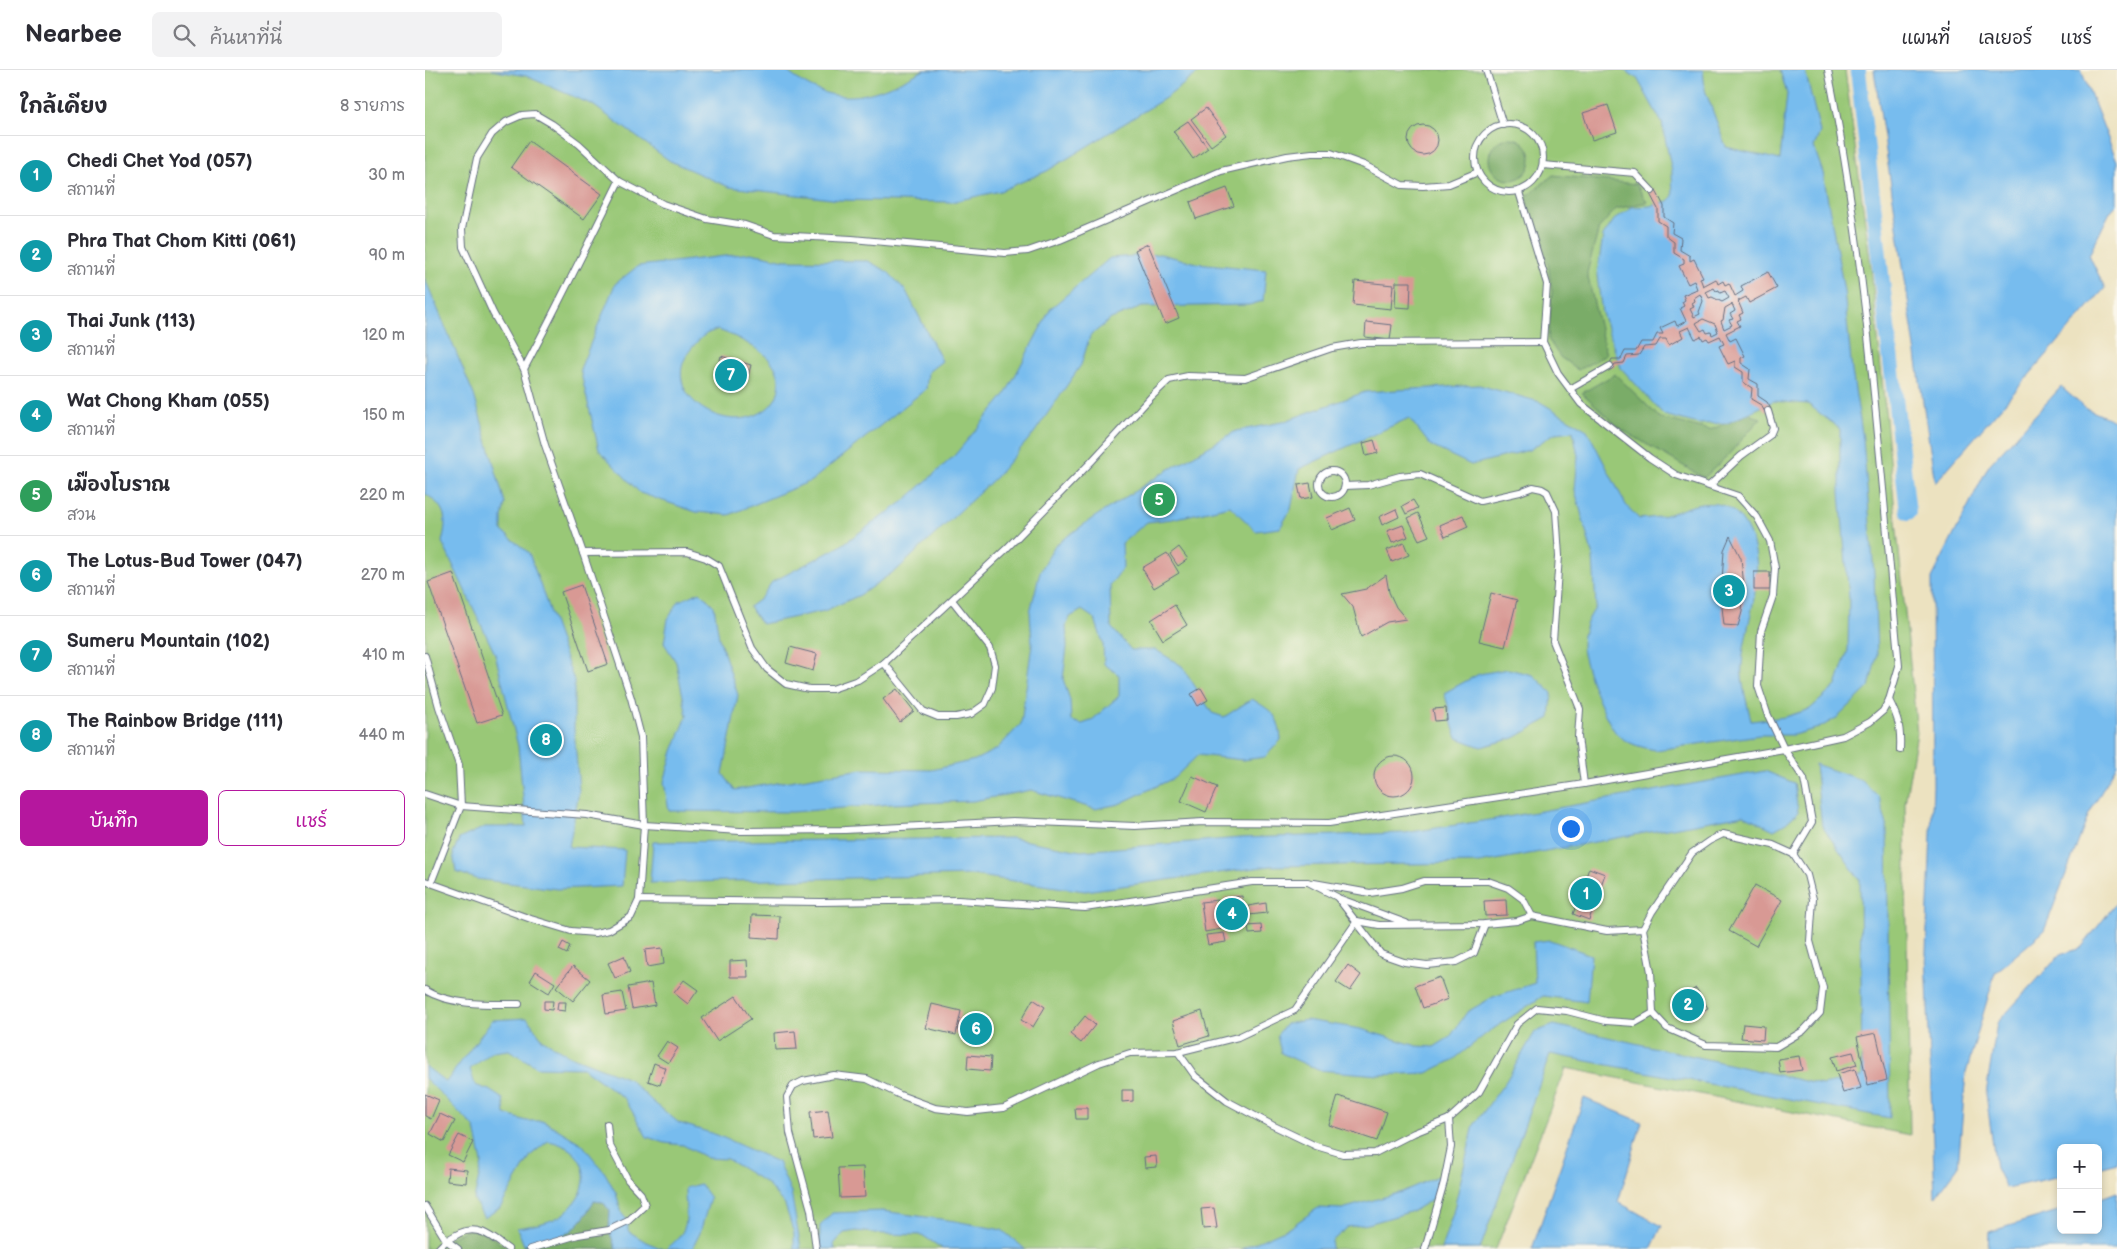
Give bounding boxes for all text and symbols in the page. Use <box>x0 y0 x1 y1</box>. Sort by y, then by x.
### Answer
search box <box>152 12 502 57</box>
text: Nearbee <box>25 20 122 49</box>
icon: search <box>170 21 198 49</box>
text: ค้นหาที่นี่ <box>210 27 282 50</box>
text: แผนที่ <box>1902 28 1950 49</box>
text: เลเยอร์ <box>1978 28 2032 49</box>
text: แชร์ <box>2060 28 2092 49</box>
text: ใกล้เคียง <box>20 94 107 119</box>
text: 8 รายการ <box>340 97 405 116</box>
text: Chedi Chet Yod (057) <box>67 150 253 173</box>
text: 1 <box>33 166 39 185</box>
text: 30 m <box>368 166 405 185</box>
text: สถานที่ <box>67 181 115 200</box>
text: Phra That Chom Kitti (061) <box>67 230 296 253</box>
text: 2 <box>31 246 41 265</box>
text: 90 m <box>369 246 405 265</box>
text: สถานที่ <box>67 261 115 280</box>
text: Thai Junk (113) <box>67 310 196 333</box>
text: 3 <box>31 326 41 345</box>
text: 120 m <box>362 326 405 345</box>
text: สถานที่ <box>67 341 115 360</box>
pin: 7 <box>715 356 747 394</box>
text: Wat Chong Kham (055) <box>67 390 270 413</box>
text: 4 <box>31 406 41 425</box>
text: 150 m <box>363 406 405 425</box>
text: สถานที่ <box>67 421 115 440</box>
text: เมืองโบราณ <box>67 474 170 497</box>
pin: 5 <box>1143 481 1175 519</box>
text: 5 <box>31 486 41 505</box>
text: 220 m <box>359 486 405 505</box>
text: สวน <box>67 506 96 525</box>
text: The Lotus-Bud Tower (047) <box>67 550 302 573</box>
text: 6 <box>31 566 41 585</box>
text: 270 m <box>361 566 405 585</box>
pin: 3 <box>1713 572 1745 610</box>
text: สถานที่ <box>67 581 115 600</box>
text: Sumeru Mountain (102) <box>67 630 270 653</box>
text: 7 <box>32 646 40 665</box>
text: 410 m <box>362 646 405 665</box>
text: สถานที่ <box>67 661 115 680</box>
text: The Rainbow Bridge (111) <box>67 710 283 733</box>
pin: 8 <box>530 721 562 759</box>
text: 8 <box>31 726 41 745</box>
text: 440 m <box>359 726 405 745</box>
text: สถานที่ <box>67 741 115 760</box>
button: บันทึก <box>20 790 208 846</box>
button: แชร์ <box>218 790 405 846</box>
your location <box>1558 816 1584 842</box>
pin: 1 <box>1570 875 1602 913</box>
pin: 4 <box>1216 895 1248 933</box>
pin: 2 <box>1672 986 1704 1024</box>
pin: 6 <box>960 1010 992 1048</box>
map controls <box>2057 1144 2102 1234</box>
button: + <box>2057 1144 2102 1189</box>
button: − <box>2057 1189 2102 1234</box>

